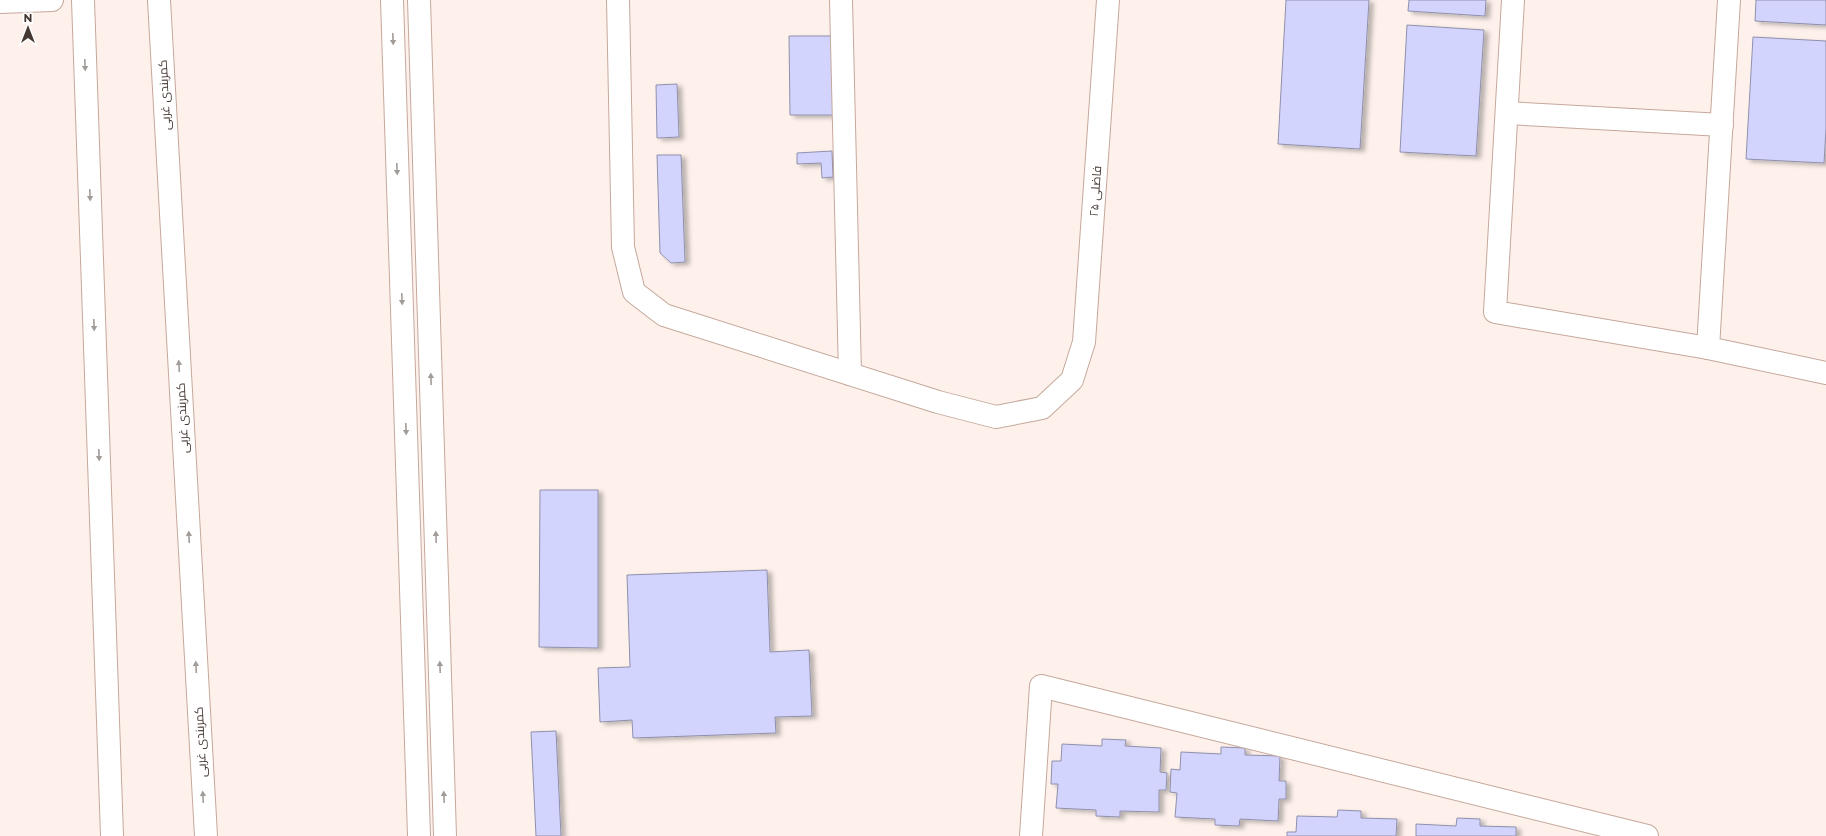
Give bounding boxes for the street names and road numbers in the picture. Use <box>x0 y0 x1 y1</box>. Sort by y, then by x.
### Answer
street label: کمربندی غربی <box>155 59 173 131</box>
street label: فاضلی ۲۵ <box>1086 165 1104 217</box>
street label: کمربندی غربی <box>173 382 191 454</box>
street label: کمربندی غربی <box>191 706 209 778</box>

